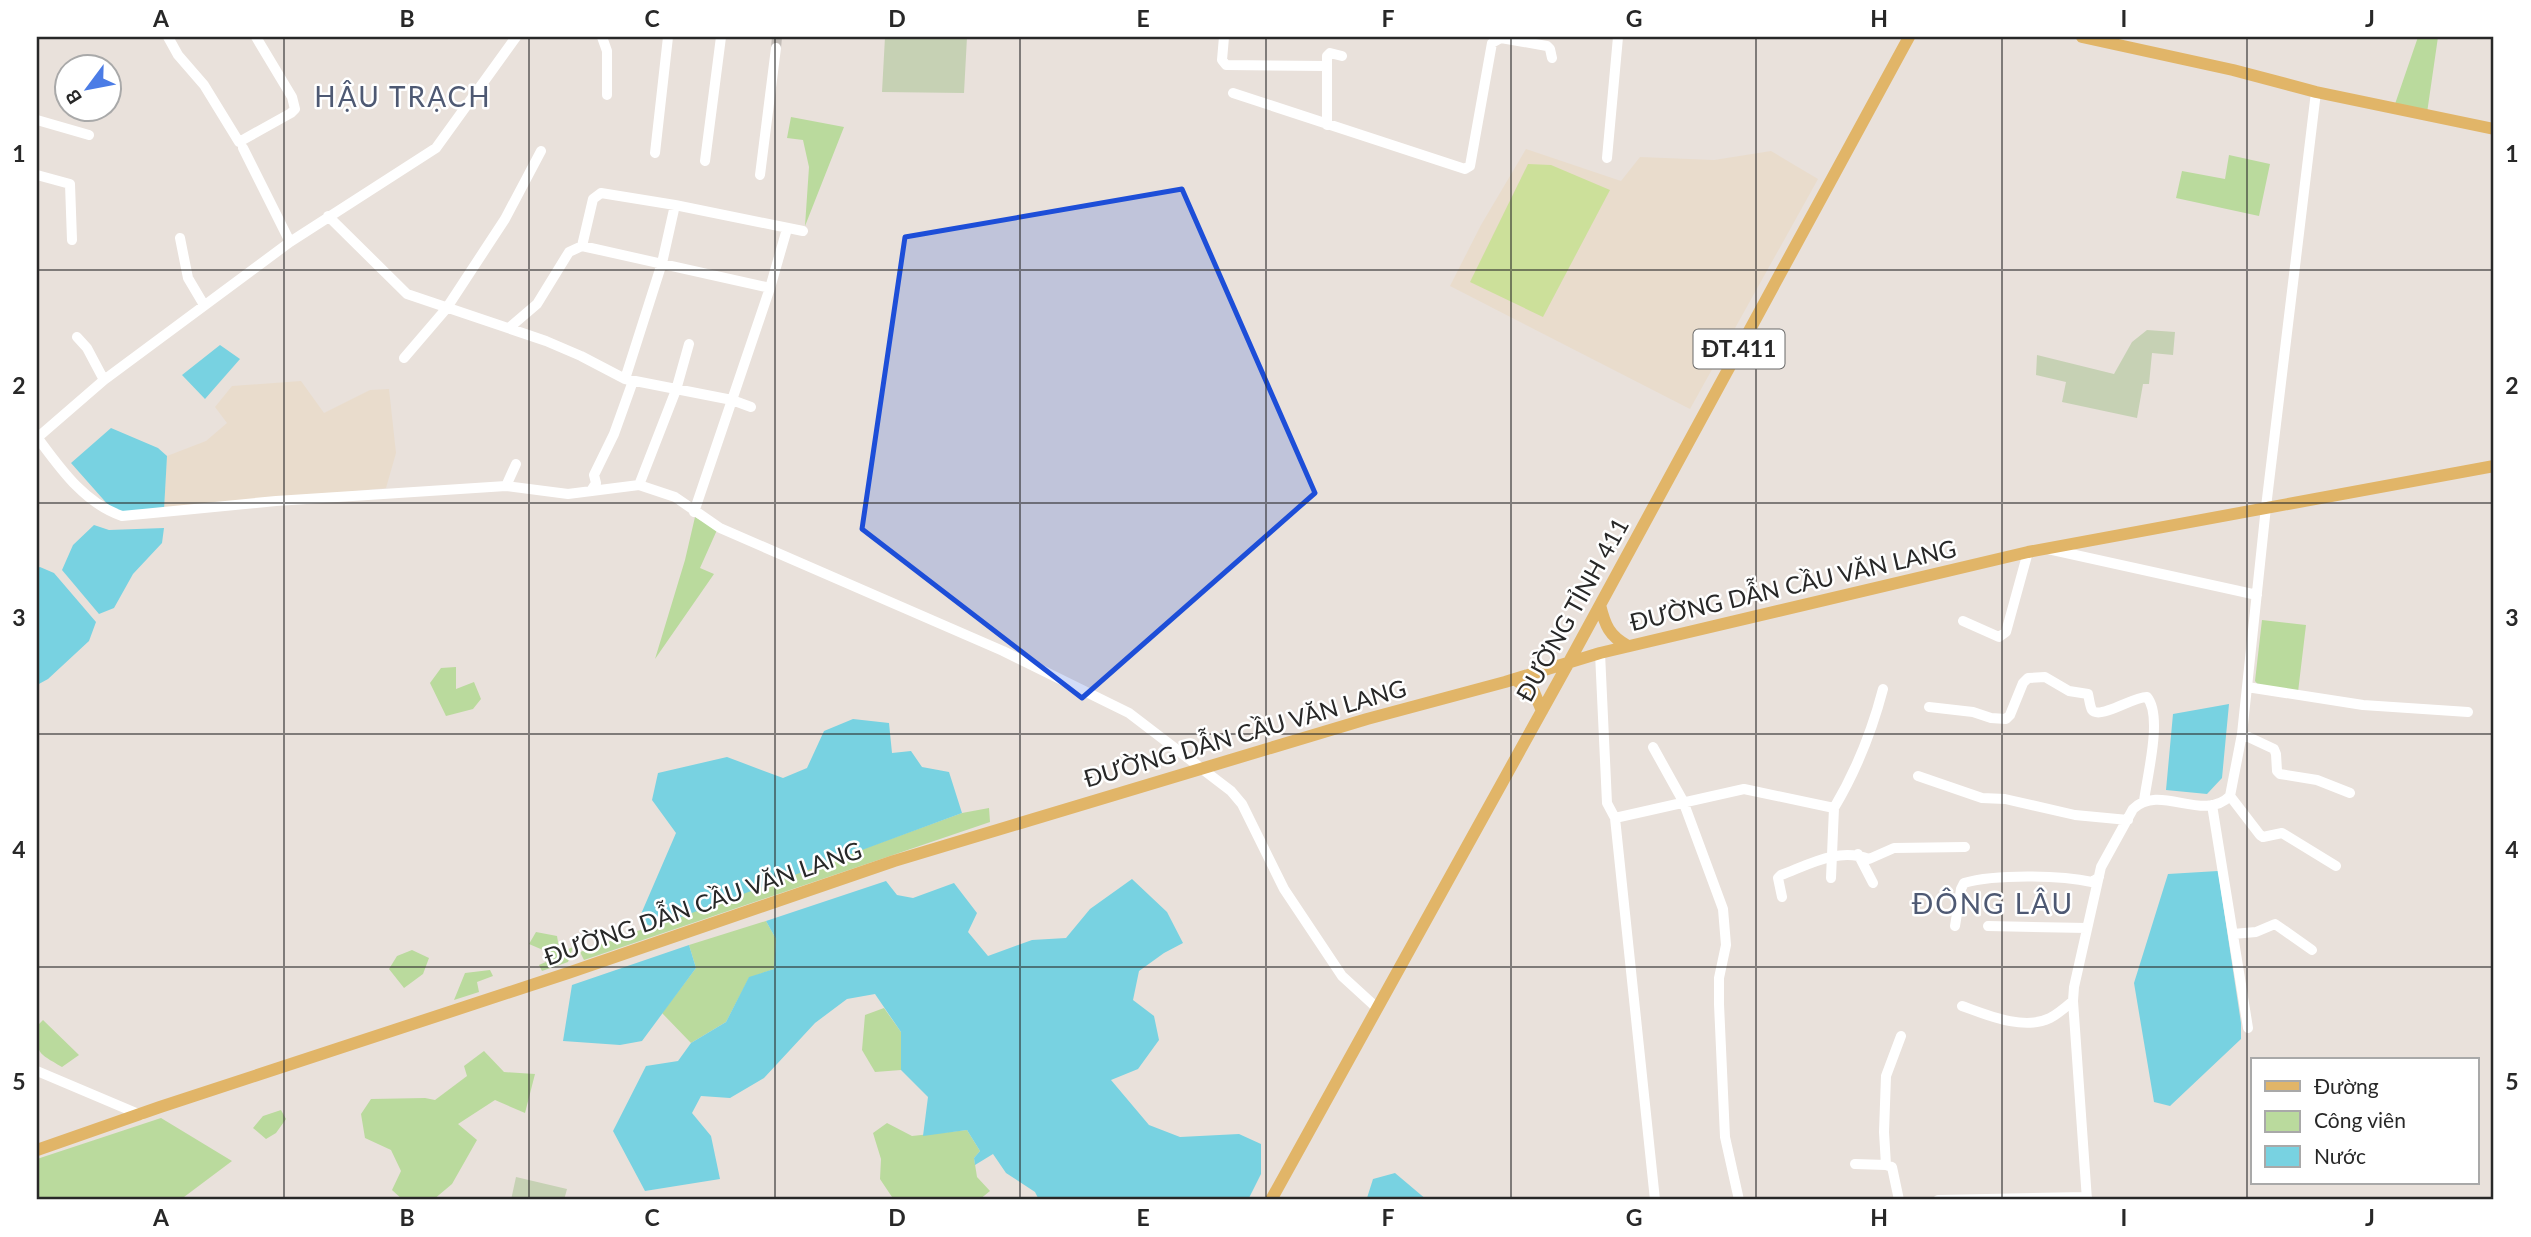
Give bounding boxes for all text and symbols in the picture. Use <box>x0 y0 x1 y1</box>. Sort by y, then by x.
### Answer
text: A <box>152 4 170 32</box>
text: B <box>399 4 415 32</box>
text: C <box>644 4 660 32</box>
text: D <box>888 4 906 32</box>
text: E <box>1136 4 1150 32</box>
text: F <box>1381 4 1395 32</box>
text: G <box>1626 4 1642 32</box>
text: H <box>1870 4 1888 32</box>
text: I <box>2121 4 2127 32</box>
text: J <box>2365 4 2375 32</box>
north arrow <box>52 52 122 122</box>
district label: HẬU TRẠCH <box>314 79 492 113</box>
text: B <box>60 86 86 109</box>
text: 1 <box>12 139 26 167</box>
text: 1 <box>2505 139 2519 167</box>
road number: ĐT.411 <box>1694 330 1784 368</box>
text: 2 <box>12 371 26 399</box>
text: 2 <box>2505 371 2519 399</box>
street label: ĐƯỜNG TỈNH 411 <box>1509 512 1634 706</box>
street label: ĐƯỜNG DẪN CẦU VĂN LANG <box>1626 531 1959 636</box>
text: 3 <box>12 603 26 631</box>
text: 3 <box>2505 603 2519 631</box>
street label: ĐƯỜNG DẪN CẦU VĂN LANG <box>1079 671 1409 793</box>
street label: ĐƯỜNG DẪN CẦU VĂN LANG <box>539 833 865 971</box>
text: 4 <box>12 835 26 863</box>
text: 4 <box>2505 835 2519 863</box>
district label: ĐÔNG LÂU <box>1912 886 2074 920</box>
legend <box>2251 1058 2478 1184</box>
text: 5 <box>12 1067 26 1095</box>
text: 5 <box>2505 1067 2519 1095</box>
text: Đường <box>2314 1073 2379 1098</box>
text: Công viên <box>2314 1107 2406 1132</box>
text: Nước <box>2314 1143 2366 1168</box>
text: A <box>152 1203 170 1231</box>
text: B <box>399 1203 415 1231</box>
text: C <box>644 1203 660 1231</box>
text: D <box>888 1203 906 1231</box>
text: E <box>1136 1203 1150 1231</box>
text: F <box>1381 1203 1395 1231</box>
text: G <box>1626 1203 1642 1231</box>
text: H <box>1870 1203 1888 1231</box>
text: I <box>2121 1203 2127 1231</box>
text: J <box>2365 1203 2375 1231</box>

